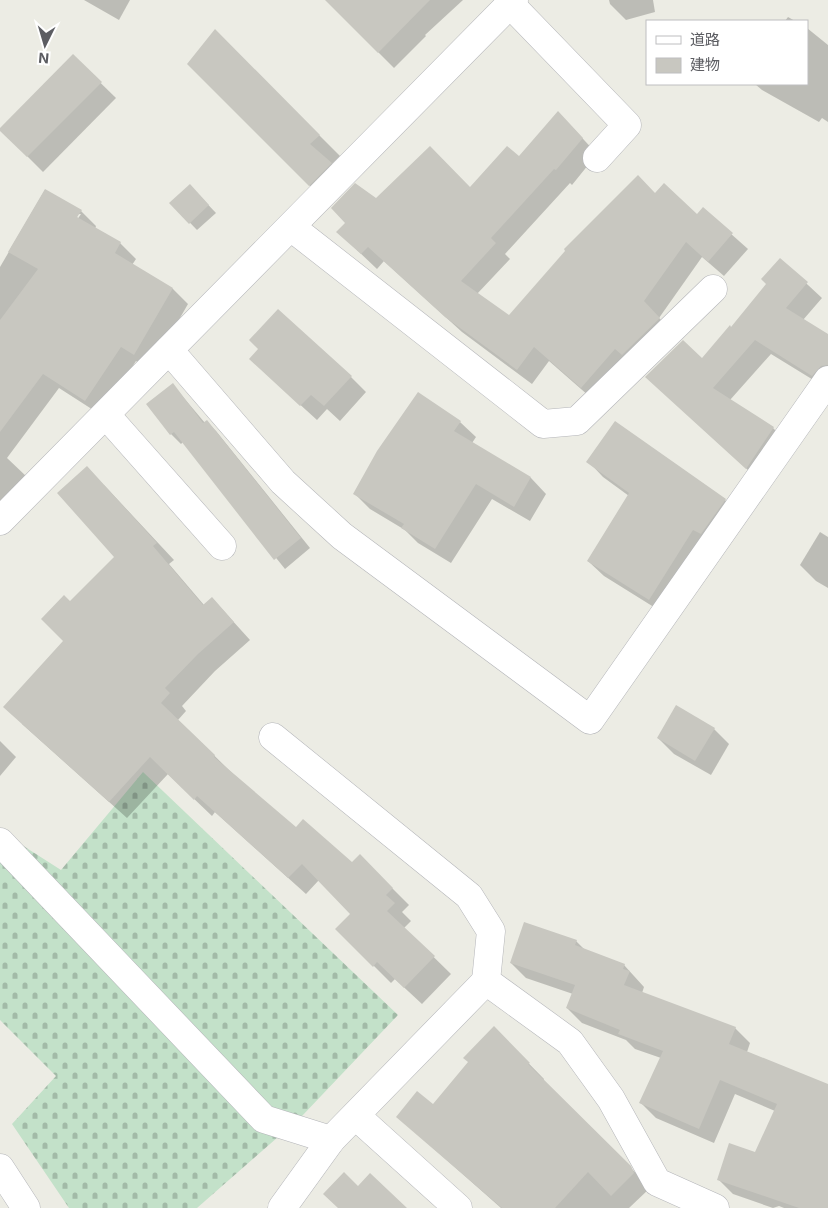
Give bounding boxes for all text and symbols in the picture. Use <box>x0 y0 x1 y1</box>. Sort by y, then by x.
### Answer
north arrow <box>20 20 70 70</box>
legend <box>646 20 808 85</box>
text: 道路 <box>690 30 720 49</box>
text: N <box>38 50 50 67</box>
text: 建物 <box>690 55 720 74</box>

